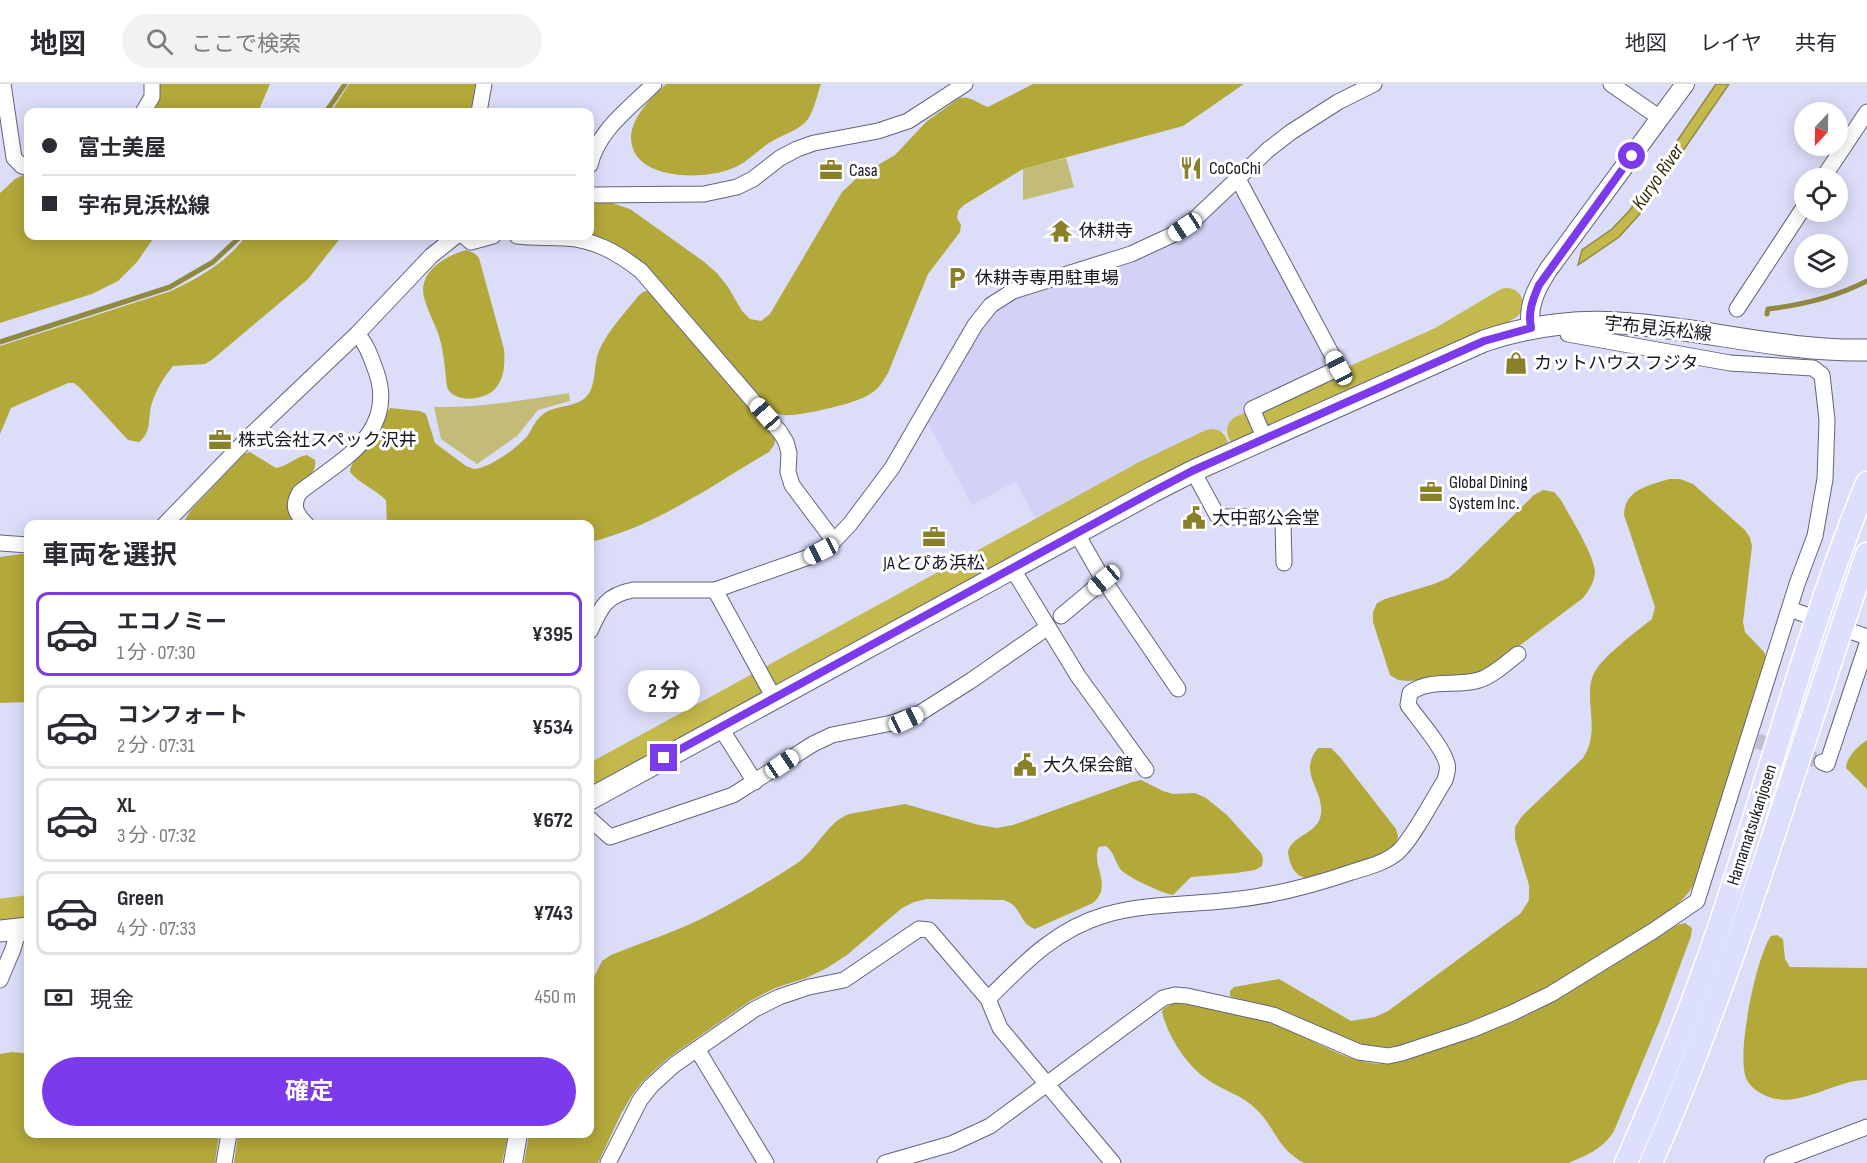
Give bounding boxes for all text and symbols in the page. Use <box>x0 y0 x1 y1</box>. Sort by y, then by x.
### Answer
search box <box>122 14 542 68</box>
icon: search <box>143 25 176 58</box>
text: 地図 <box>30 28 86 61</box>
text: ここで検索 <box>191 31 301 58</box>
text: 地図 <box>1625 31 1667 56</box>
text: レイヤ <box>1700 31 1762 56</box>
text: 共有 <box>1795 31 1837 56</box>
north arrow <box>1794 102 1848 156</box>
map controls <box>1794 102 1848 288</box>
text: 富士美屋 <box>78 135 166 162</box>
water label: Kuryo River <box>1627 138 1690 214</box>
route start <box>1618 142 1645 169</box>
restaurant icon: CoCoChi <box>1178 155 1204 181</box>
office icon: Casa <box>818 157 844 183</box>
place label: CoCoChi <box>1209 158 1261 179</box>
place label: Casa <box>849 160 878 181</box>
button: locate <box>1794 168 1848 222</box>
text: 宇布見浜松線 <box>78 193 210 220</box>
car <box>1165 210 1205 244</box>
temple icon: 休耕寺 <box>1048 218 1074 244</box>
place label: 休耕寺 <box>1079 221 1133 242</box>
button: layers <box>1794 234 1848 288</box>
parking icon: 休耕寺専用駐車場 <box>944 265 970 291</box>
place label: 休耕寺専用駐車場 <box>975 268 1119 289</box>
street label: 宇布見浜松線 <box>1603 313 1713 345</box>
car <box>1323 348 1355 388</box>
shop icon: カットハウス フジタ <box>1503 350 1529 376</box>
place label: カットハウス フジタ <box>1534 353 1699 374</box>
car <box>746 395 784 433</box>
office icon: 株式会社スペック沢井 <box>207 427 233 453</box>
place label: 株式会社スペック沢井 <box>238 430 417 451</box>
place label: Global Dining System Inc. <box>1449 472 1528 514</box>
office icon: Global Dining System Inc. <box>1418 479 1444 505</box>
public building icon: 大中部公会堂 <box>1181 505 1207 531</box>
place label: 大中部公会堂 <box>1212 508 1320 529</box>
office icon: JAとぴあ浜松 <box>921 524 947 550</box>
car <box>801 535 841 567</box>
text: 車両を選択 <box>42 540 177 572</box>
place label: JAとぴあ浜松 <box>882 553 985 574</box>
car <box>1084 562 1124 598</box>
icon: car <box>45 607 99 661</box>
text: エコノミー <box>117 609 227 636</box>
text: ¥395 <box>532 621 573 648</box>
text: 1 分 · 07:30 <box>117 641 195 665</box>
callout: 2 分 <box>628 671 700 713</box>
text: 2 分 <box>648 679 680 703</box>
icon: car <box>45 700 99 754</box>
text: コンフォート <box>117 702 248 729</box>
car <box>886 704 926 736</box>
text: ¥534 <box>532 714 573 741</box>
text: 2 分 · 07:31 <box>117 734 195 758</box>
route end <box>650 744 677 771</box>
car <box>762 746 802 782</box>
public building icon: 大久保会館 <box>1012 752 1038 778</box>
place label: 大久保会館 <box>1043 755 1133 776</box>
street label: Hamamatsukanjosen <box>1723 762 1781 888</box>
text: XL <box>117 792 136 819</box>
icon: car <box>45 793 99 847</box>
text: ¥672 <box>532 807 573 834</box>
text: 3 分 · 07:32 <box>117 824 196 848</box>
text: Green <box>117 885 164 912</box>
icon: car <box>45 886 99 940</box>
text: ¥743 <box>533 900 573 927</box>
text: 4 分 · 07:33 <box>117 917 196 941</box>
icon: cash <box>42 981 75 1014</box>
text: 450 m <box>535 985 576 1009</box>
text: 現金 <box>90 987 134 1014</box>
button: 確定 <box>42 1057 576 1126</box>

